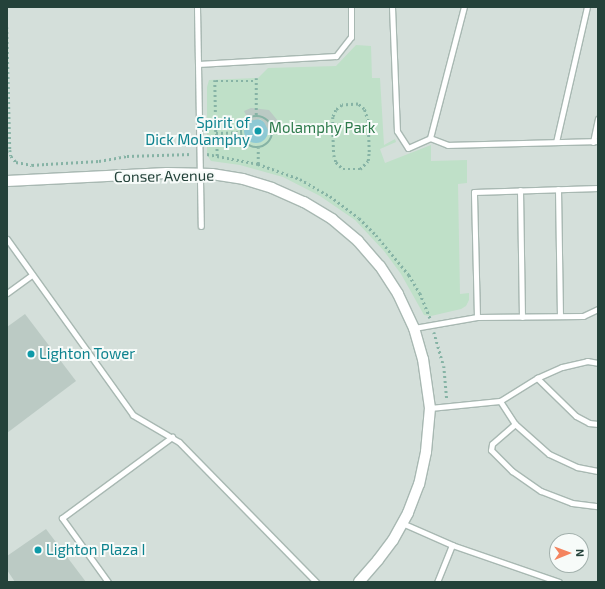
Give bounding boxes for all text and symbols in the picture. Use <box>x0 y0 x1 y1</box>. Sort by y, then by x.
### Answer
place label: Spirit of Dick Molamphy <box>145 113 250 148</box>
park label: Molamphy Park <box>269 119 375 137</box>
marker: Spirit of Dick Molamphy <box>253 126 263 136</box>
street label: Conser Avenue <box>113 166 215 186</box>
place label: Lighton Tower <box>39 345 136 363</box>
marker: Lighton Tower <box>26 349 36 359</box>
north arrow <box>549 533 589 573</box>
place label: Lighton Plaza I <box>46 541 146 559</box>
marker: Lighton Plaza I <box>33 545 43 555</box>
text: N <box>574 549 587 557</box>

